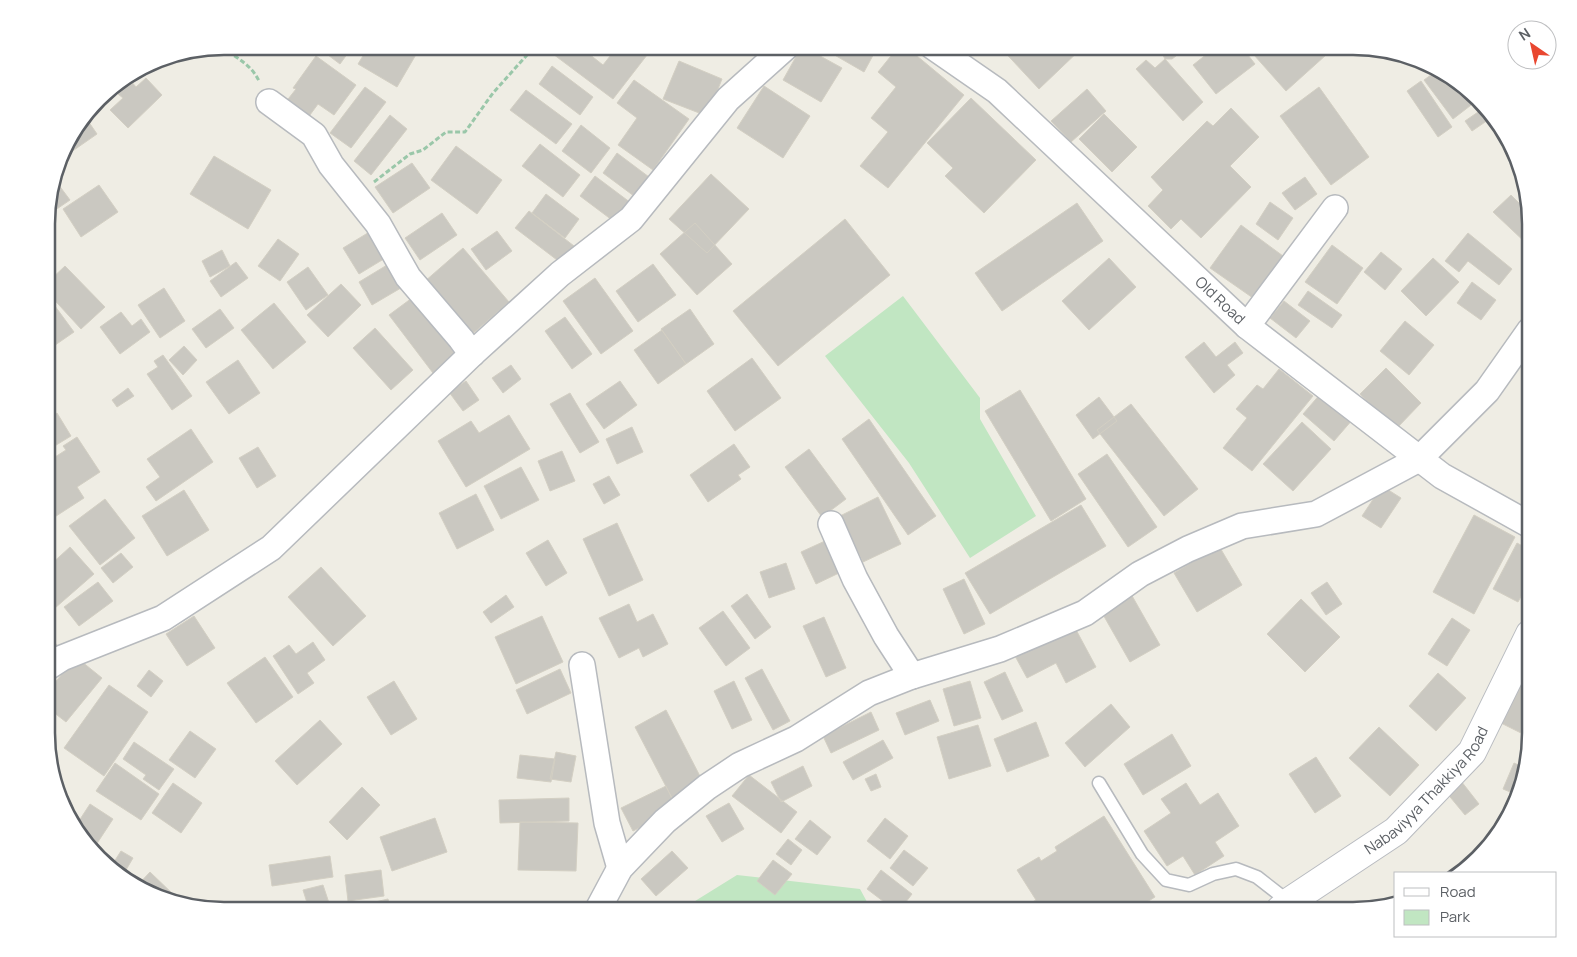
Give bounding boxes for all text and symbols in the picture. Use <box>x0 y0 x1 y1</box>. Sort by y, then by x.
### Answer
north arrow <box>1507 20 1557 70</box>
text: N <box>1515 23 1534 44</box>
street label: Old Road <box>1191 271 1250 329</box>
street label: Nabaviyya Thakkiya Road <box>1360 723 1493 859</box>
legend <box>1394 872 1557 937</box>
text: Road <box>1440 881 1476 902</box>
text: Park <box>1440 906 1470 927</box>

